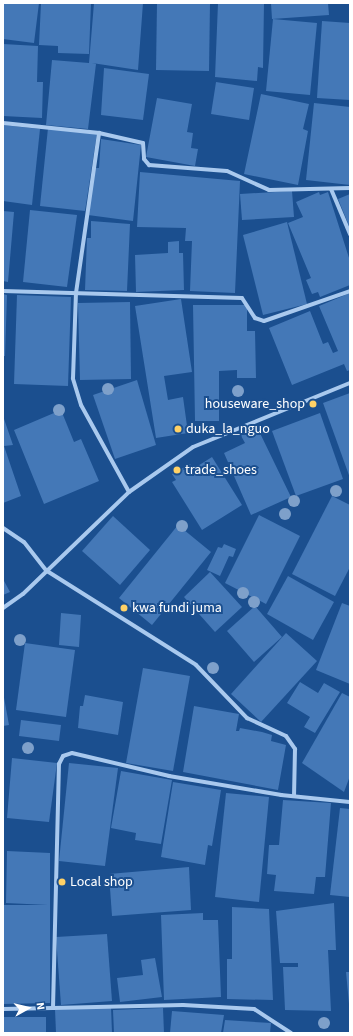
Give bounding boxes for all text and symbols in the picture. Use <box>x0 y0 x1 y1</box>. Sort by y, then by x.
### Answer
place label: houseware_shop <box>205 396 305 412</box>
marker: houseware_shop <box>308 399 318 409</box>
place label: duka_la_nguo <box>186 421 270 437</box>
marker: duka_la_nguo <box>173 424 183 434</box>
place label: trade_shoes <box>185 462 257 478</box>
marker: trade_shoes <box>172 465 182 475</box>
place label: kwa fundi juma <box>132 600 222 616</box>
marker: kwa fundi juma <box>119 603 129 613</box>
place label: Local shop <box>70 874 133 890</box>
marker: Local shop <box>57 877 67 887</box>
north arrow <box>8 988 48 1028</box>
text: N <box>32 1002 48 1011</box>

